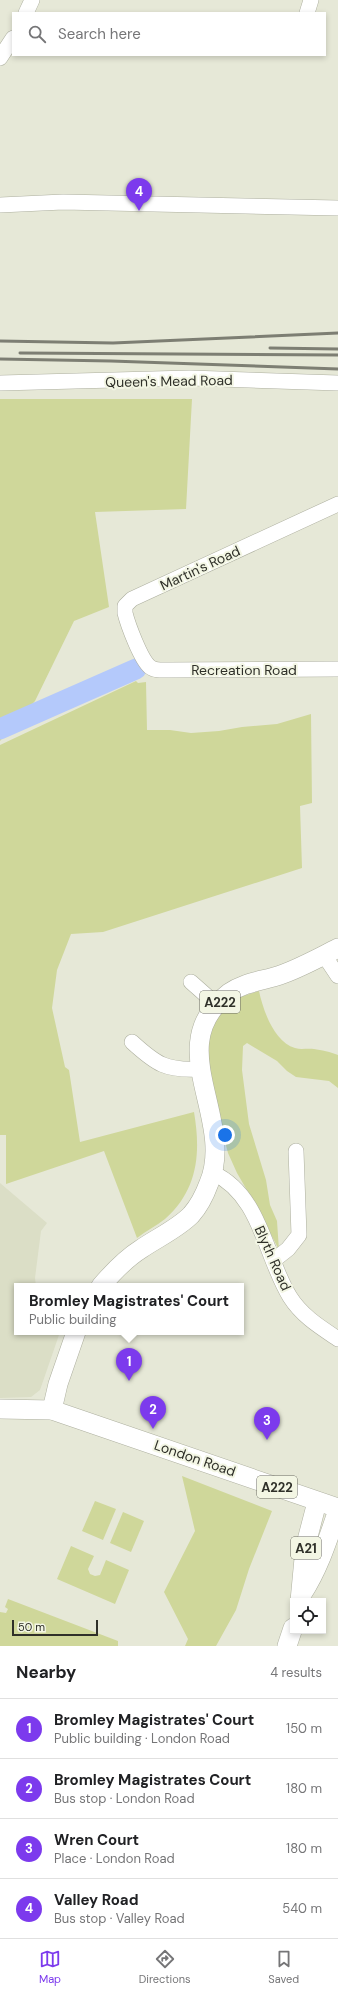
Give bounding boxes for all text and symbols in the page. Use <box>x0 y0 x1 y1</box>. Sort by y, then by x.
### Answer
search box <box>12 12 326 56</box>
icon: search <box>26 23 48 45</box>
text: Search here <box>58 24 141 44</box>
pin: 4 <box>126 178 152 211</box>
street label: Queen's Mead Road <box>105 371 233 391</box>
street label: Martin's Road <box>157 542 243 594</box>
street label: Recreation Road <box>191 661 297 679</box>
road number: A222 <box>200 991 240 1013</box>
your location <box>215 1125 235 1145</box>
street label: Blyth Road <box>251 1223 295 1293</box>
popup <box>14 1283 244 1335</box>
text: Bromley Magistrates' Court <box>29 1291 229 1311</box>
text: Public building <box>29 1311 117 1328</box>
pin: 1 <box>116 1348 142 1381</box>
pin: 2 <box>140 1396 166 1429</box>
pin: 3 <box>254 1407 280 1440</box>
street label: London Road <box>152 1436 238 1480</box>
road number: A222 <box>257 1476 297 1498</box>
road number: A21 <box>291 1537 321 1559</box>
map controls <box>290 1598 326 1634</box>
button: locate <box>290 1598 326 1634</box>
scale bar <box>12 1618 98 1637</box>
text: 50 m <box>18 1620 45 1634</box>
text: Nearby <box>16 1661 76 1683</box>
text: 4 results <box>270 1664 322 1681</box>
text: Bromley Magistrates' Court <box>54 1710 254 1730</box>
text: 1 <box>27 1720 31 1737</box>
text: 150 m <box>286 1720 322 1737</box>
text: Public building · London Road <box>54 1730 230 1747</box>
text: Bromley Magistrates Court <box>54 1770 251 1790</box>
text: 2 <box>25 1780 33 1797</box>
text: 180 m <box>286 1780 322 1797</box>
text: Bus stop · London Road <box>54 1790 195 1807</box>
text: Wren Court <box>54 1830 139 1850</box>
text: 3 <box>25 1840 33 1857</box>
text: 180 m <box>286 1840 322 1857</box>
text: Place · London Road <box>54 1850 175 1867</box>
text: Valley Road <box>54 1890 138 1910</box>
text: 4 <box>25 1900 33 1917</box>
text: 540 m <box>282 1900 322 1917</box>
text: Bus stop · Valley Road <box>54 1910 185 1927</box>
tab: Map <box>39 1948 61 1986</box>
tab: Directions <box>139 1948 191 1986</box>
tab: Saved <box>268 1948 299 1986</box>

